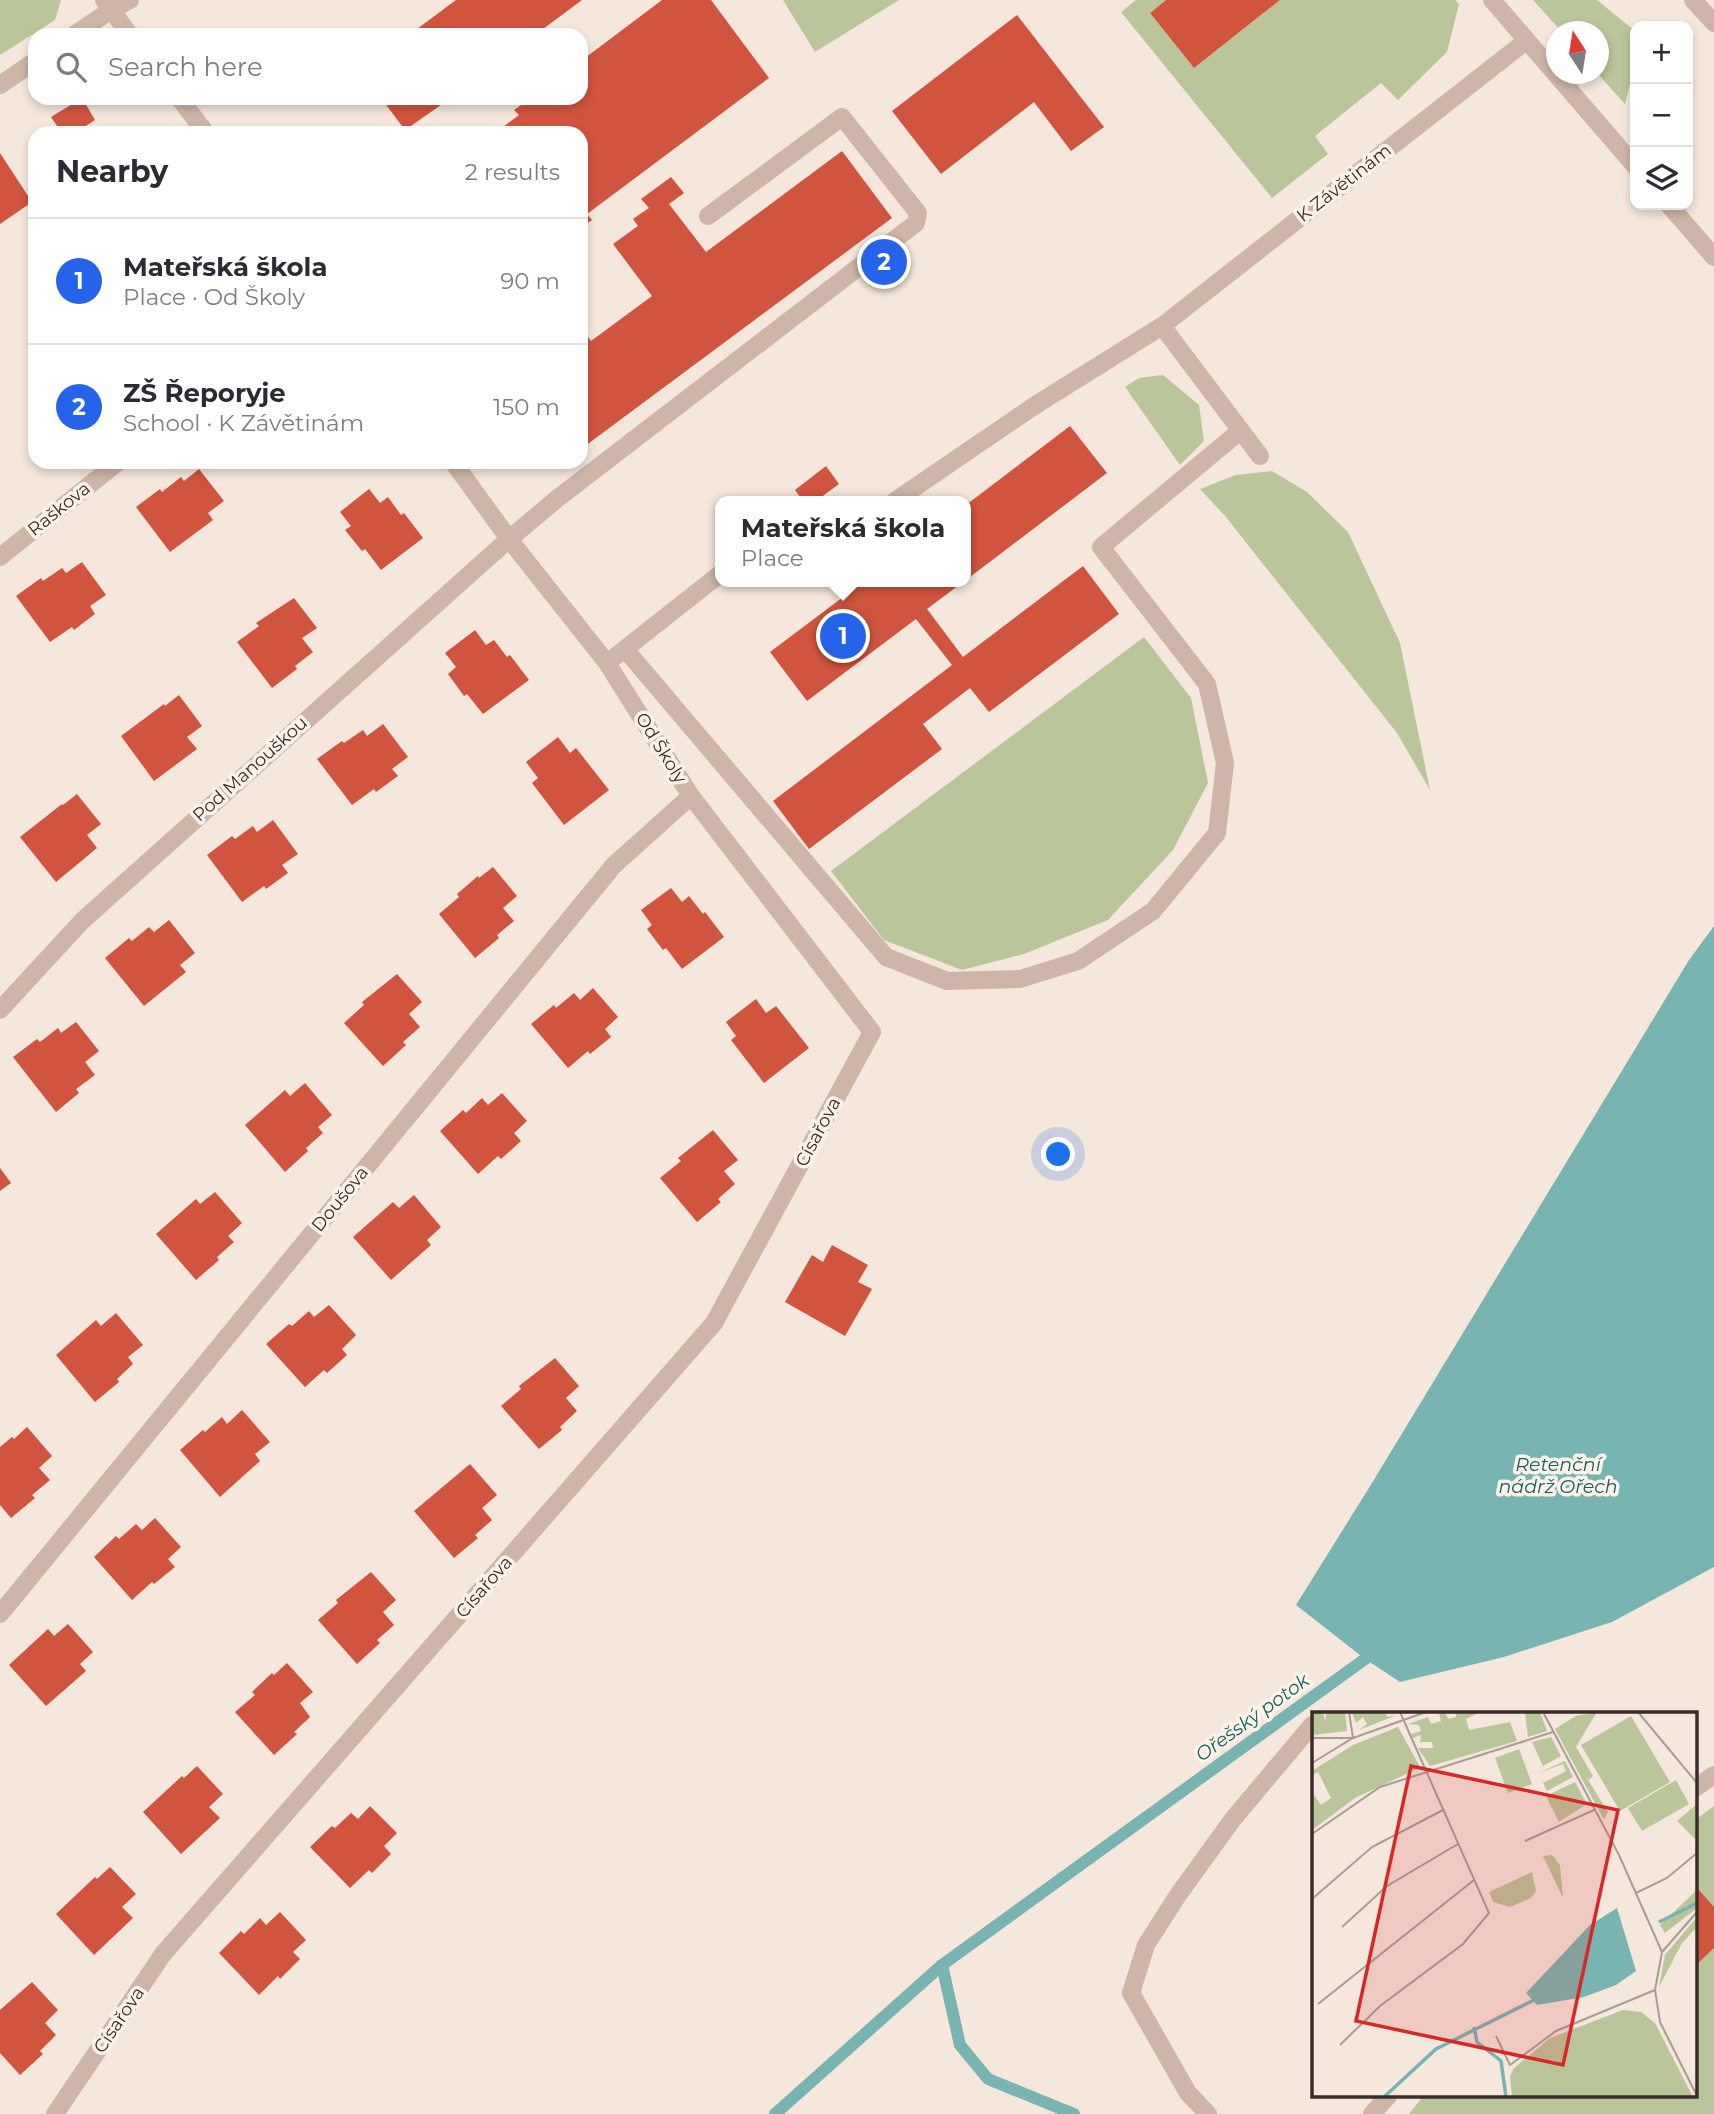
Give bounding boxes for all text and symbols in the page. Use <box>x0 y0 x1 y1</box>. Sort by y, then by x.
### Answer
north arrow <box>1546 21 1609 84</box>
map controls <box>1630 21 1693 210</box>
button: + <box>1630 21 1693 84</box>
search box <box>28 28 588 105</box>
icon: search <box>52 48 90 86</box>
text: Search here <box>108 51 263 83</box>
button: − <box>1630 84 1693 147</box>
street label: K Závětinám <box>1292 139 1396 227</box>
button: layers <box>1630 147 1693 210</box>
text: Nearby <box>56 153 168 190</box>
text: 2 results <box>465 158 560 186</box>
pin: 2 <box>861 236 907 288</box>
text: Mateřská škola <box>123 251 327 283</box>
text: 1 <box>74 267 84 295</box>
text: 90 m <box>500 267 560 295</box>
text: Place · Od Školy <box>123 283 305 311</box>
text: ZŠ Řeporyje <box>123 377 286 409</box>
text: 2 <box>72 393 86 421</box>
text: 150 m <box>493 393 560 421</box>
text: School · K Závětinám <box>123 409 364 437</box>
street label: Raškova <box>23 477 95 541</box>
popup <box>715 496 971 587</box>
text: Mateřská škola <box>741 512 945 544</box>
text: Place <box>741 544 804 572</box>
pin: 1 <box>820 610 866 662</box>
street label: Od Školy <box>631 709 691 788</box>
street label: Pod Manouškou <box>188 712 312 826</box>
street label: Císařova <box>791 1094 845 1170</box>
your location <box>1041 1137 1075 1171</box>
street label: Doušova <box>307 1162 373 1236</box>
water label: Retenční nádrž Ořech <box>1498 1453 1618 1498</box>
street label: Císařova <box>451 1551 517 1623</box>
water label: Ořešský potok <box>1191 1668 1314 1766</box>
inset map <box>1312 1712 1696 2096</box>
street label: Císařova <box>89 1983 149 2057</box>

